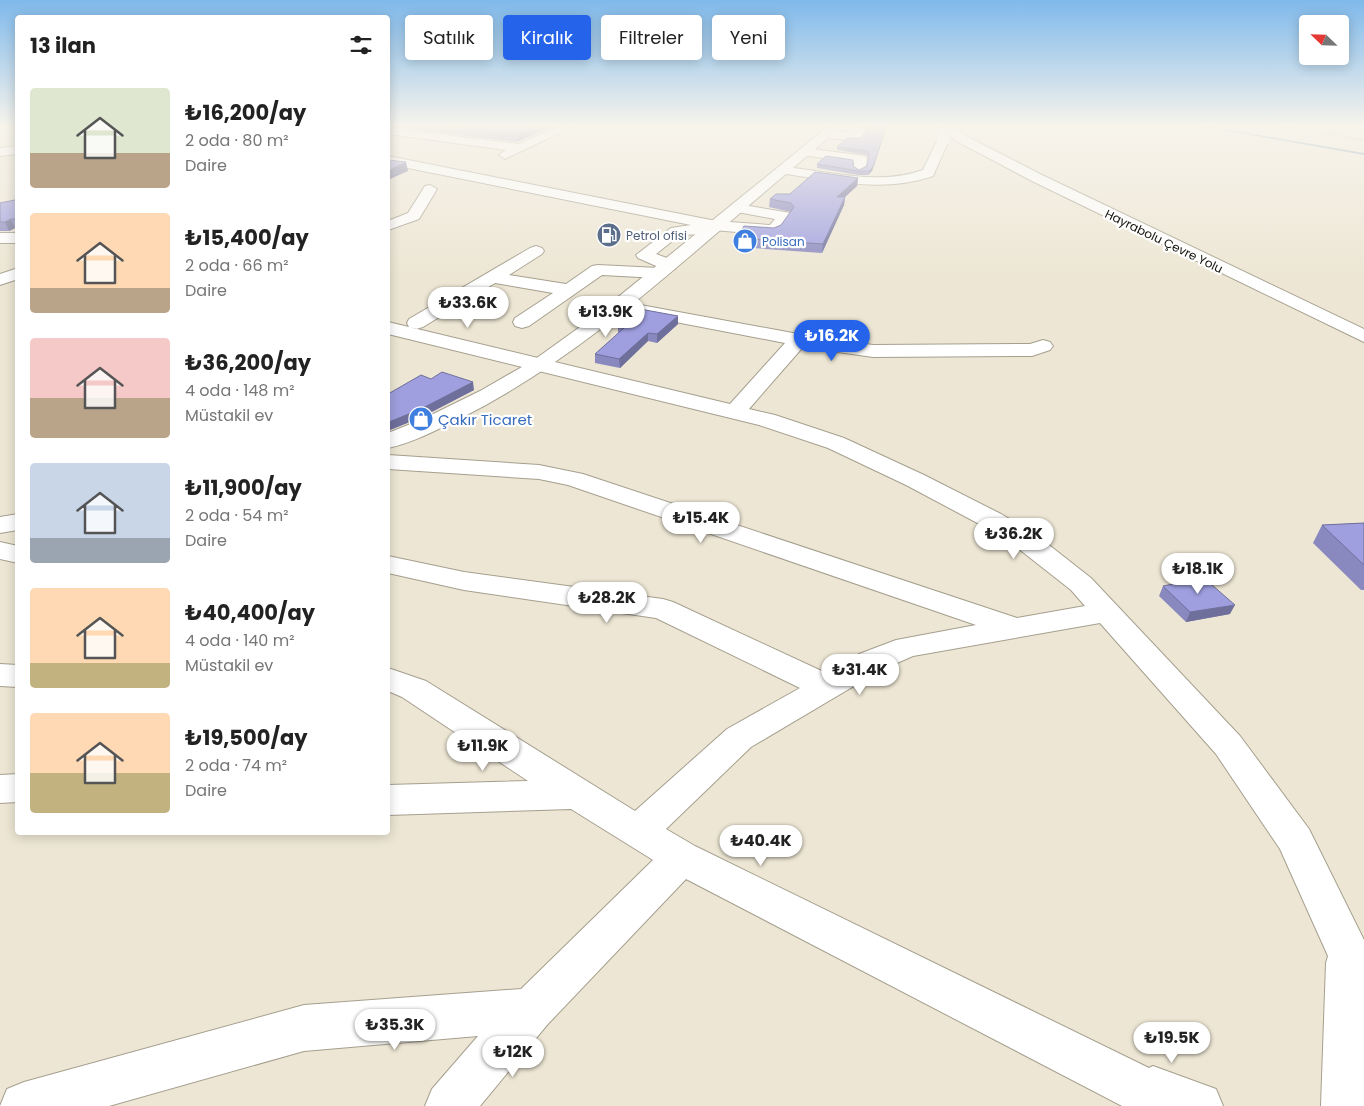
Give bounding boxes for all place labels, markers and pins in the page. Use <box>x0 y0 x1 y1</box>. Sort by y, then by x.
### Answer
fuel station icon: Petrol ofisi <box>596 222 622 248</box>
place label: Petrol ofisi <box>626 227 687 244</box>
shop icon: Polisan <box>732 228 758 254</box>
place label: Polisan <box>762 233 805 250</box>
pin: ₺33.6K <box>427 286 509 329</box>
pin: ₺13.9K <box>565 296 647 338</box>
pin: ₺16.2K <box>791 320 873 362</box>
shop icon: Çakır Ticaret <box>408 406 434 432</box>
place label: Çakır Ticaret <box>438 409 532 430</box>
pin: ₺15.4K <box>660 502 742 544</box>
pin: ₺36.2K <box>973 518 1055 560</box>
pin: ₺18.1K <box>1157 552 1239 595</box>
pin: ₺28.2K <box>566 582 648 624</box>
pin: ₺31.4K <box>819 654 901 696</box>
pin: ₺11.9K <box>442 730 524 772</box>
pin: ₺40.4K <box>720 824 802 867</box>
pin: ₺35.3K <box>354 1008 436 1051</box>
pin: ₺19.5K <box>1131 1022 1213 1064</box>
pin: ₺12K <box>483 1036 543 1078</box>

